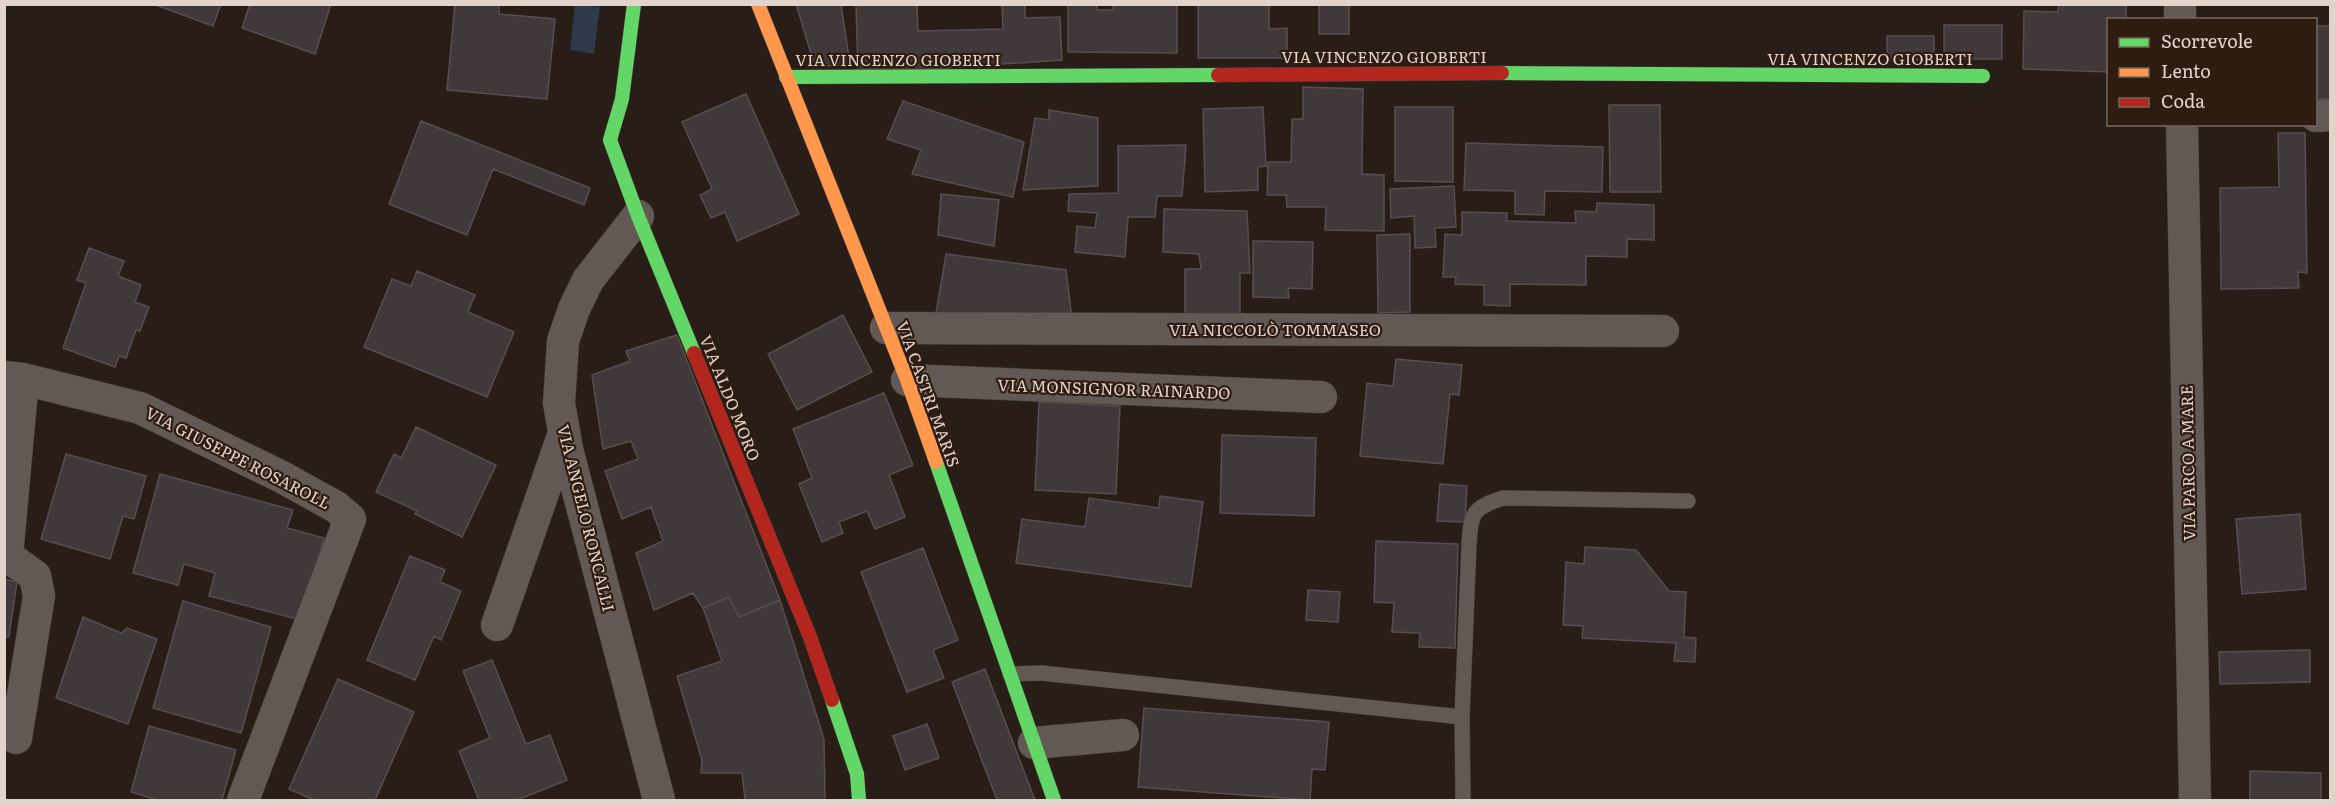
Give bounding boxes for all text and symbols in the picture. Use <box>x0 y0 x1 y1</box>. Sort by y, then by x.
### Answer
legend <box>2107 18 2317 126</box>
text: Scorrevole <box>2161 27 2253 54</box>
street label: VIA VINCENZO GIOBERTI <box>1281 44 1487 68</box>
street label: VIA VINCENZO GIOBERTI <box>1767 46 1973 70</box>
street label: VIA VINCENZO GIOBERTI <box>795 47 1001 71</box>
text: Lento <box>2161 57 2211 84</box>
text: Coda <box>2161 87 2205 114</box>
street label: VIA CASTRI MARIS <box>891 317 967 470</box>
street label: VIA NICCOLÒ TOMMASEO <box>1169 317 1381 341</box>
street label: VIA ALDO MORO <box>695 331 767 464</box>
street label: VIA MONSIGNOR RAINARDO <box>997 372 1231 404</box>
street label: VIA PARCO A MARE <box>2174 385 2200 541</box>
street label: VIA GIUSEPPE ROSAROLL <box>142 400 335 514</box>
street label: VIA ANGELO RONCALLI <box>552 422 622 614</box>

